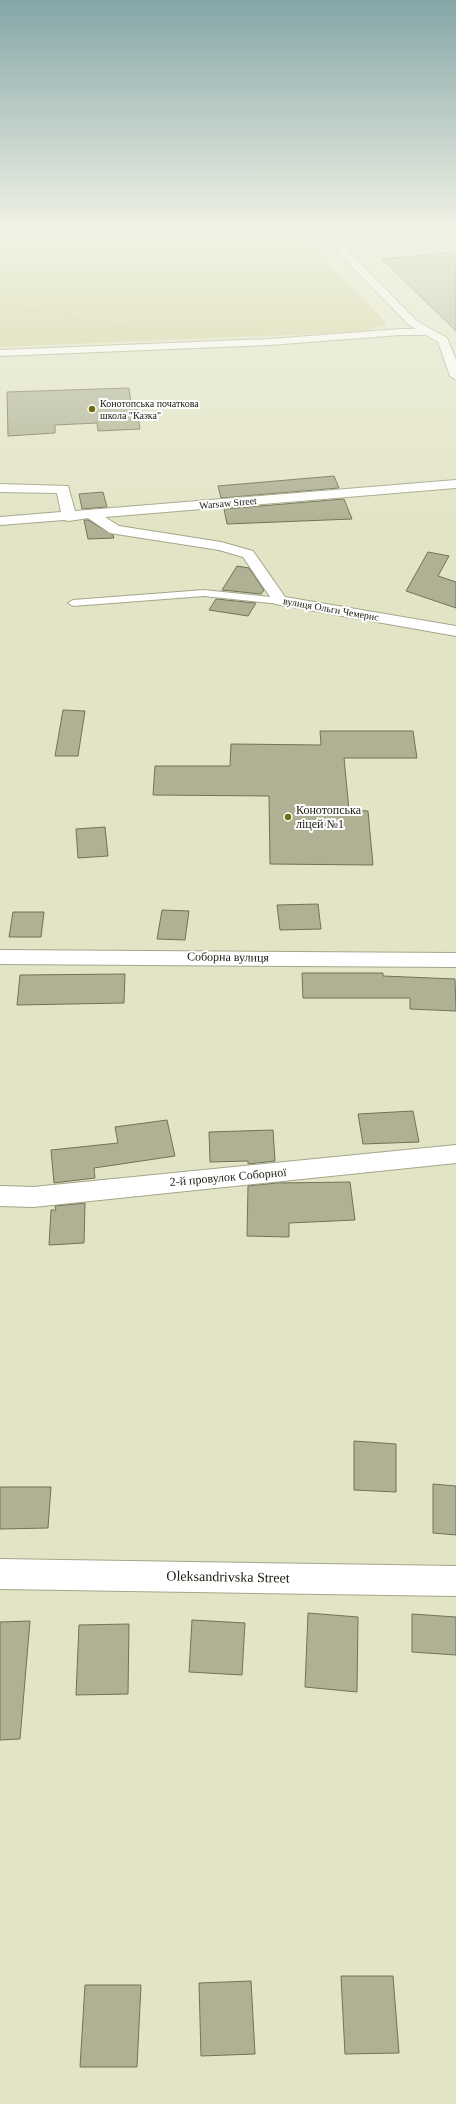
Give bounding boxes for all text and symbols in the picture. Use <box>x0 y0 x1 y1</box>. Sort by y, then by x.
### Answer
place label: Конотопська початкова школа "Казка" <box>100 398 199 421</box>
marker: Конотопська початкова школа "Казка" <box>87 404 97 414</box>
street label: Warsaw Street <box>199 495 257 511</box>
street label: вулиця Ольги Чемерис <box>282 595 380 623</box>
place label: Конотопська ліцей №1 <box>296 803 362 831</box>
marker: Конотопська ліцей №1 <box>283 812 293 822</box>
street label: Соборна вулиця <box>187 949 270 965</box>
street label: 2-й провулок Соборної <box>169 1165 288 1189</box>
street label: Oleksandrivska Street <box>166 1568 290 1586</box>

